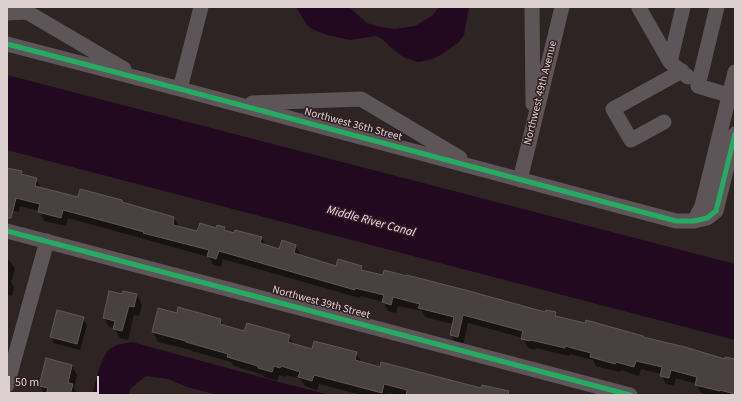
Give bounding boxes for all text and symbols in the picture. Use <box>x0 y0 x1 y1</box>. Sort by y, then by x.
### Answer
street label: Northwest 49th Avenue <box>522 40 560 146</box>
street label: Northwest 36th Street <box>303 106 403 144</box>
water label: Middle River Canal <box>325 203 417 241</box>
street label: Northwest 39th Street <box>271 284 371 322</box>
scale bar <box>10 368 101 394</box>
text: 50 m <box>15 374 39 391</box>

